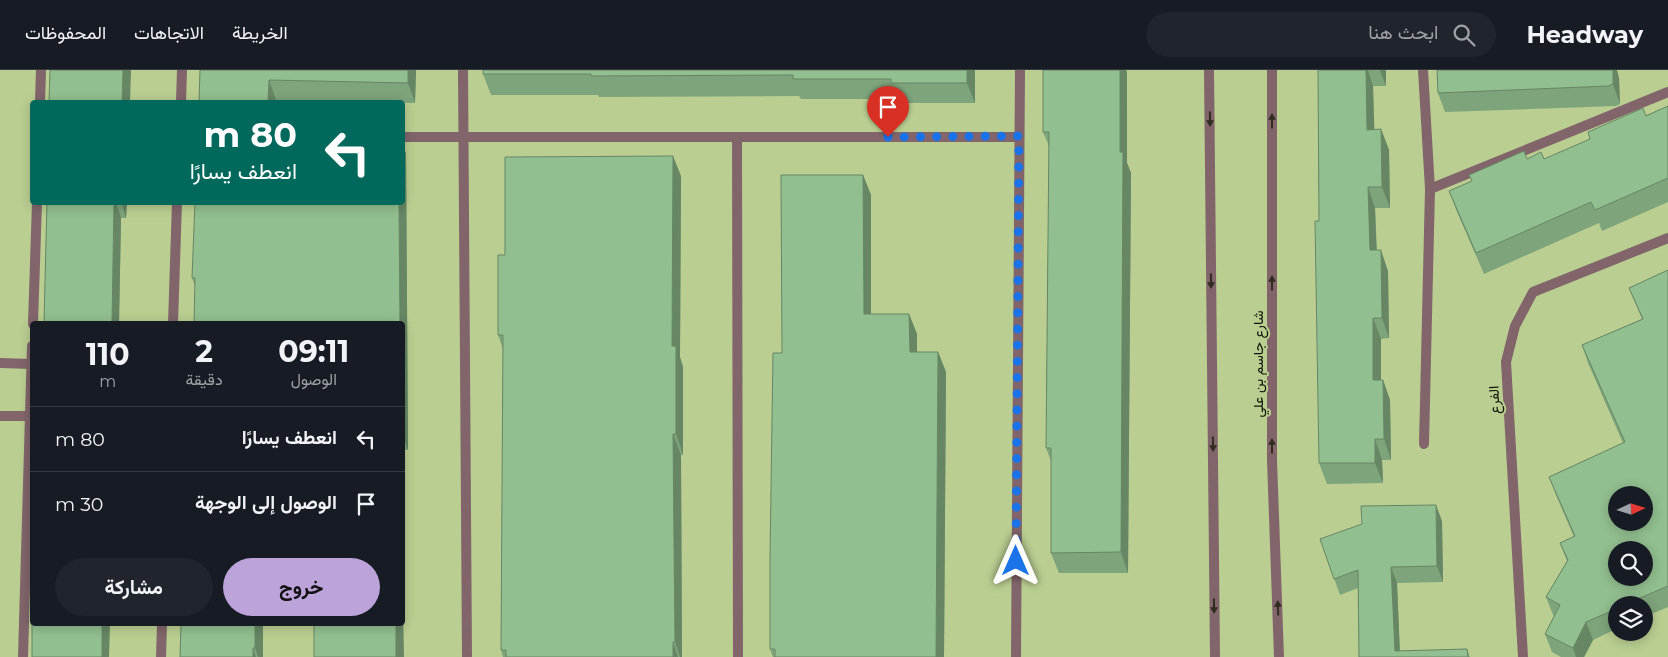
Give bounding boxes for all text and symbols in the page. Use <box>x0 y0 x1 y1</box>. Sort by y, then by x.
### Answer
search box <box>1146 12 1496 57</box>
text: Headway <box>1526 20 1643 49</box>
text: ابحث هنا <box>1368 21 1438 44</box>
icon: search <box>1450 21 1478 49</box>
text: المحفوظات <box>25 22 106 44</box>
text: الاتجاهات <box>134 22 204 44</box>
text: الخريطة <box>232 22 288 44</box>
pin <box>867 86 909 137</box>
icon: arrive <box>874 93 902 121</box>
one-way arrow <box>1206 111 1214 127</box>
text: 80 m <box>204 113 297 156</box>
one-way arrow <box>1268 113 1276 129</box>
icon: left <box>315 120 380 185</box>
text: انعطف يسارًا <box>190 158 297 185</box>
one-way arrow <box>1207 273 1215 289</box>
one-way arrow <box>1268 275 1276 291</box>
street label: شارع جاسم بن علي <box>1249 310 1270 418</box>
text: 2 <box>195 333 213 370</box>
text: 09:11 <box>278 333 349 370</box>
text: 110 <box>86 336 130 373</box>
text: دقيقة <box>186 370 223 389</box>
text: الوصول <box>291 370 337 389</box>
text: m <box>99 372 116 391</box>
street label: الفرع <box>1484 385 1506 415</box>
icon: left <box>352 425 380 453</box>
text: انعطف يسارًا <box>242 426 337 449</box>
text: 80 m <box>55 428 105 451</box>
one-way arrow <box>1209 436 1217 452</box>
one-way arrow <box>1268 438 1276 454</box>
north arrow <box>1608 486 1652 531</box>
map controls <box>1608 486 1653 641</box>
icon: arrive <box>352 490 380 518</box>
text: الوصول إلى الوجهة <box>195 491 337 514</box>
text: 30 m <box>55 493 103 516</box>
position arrow <box>989 534 1041 586</box>
button: search <box>1608 541 1653 586</box>
button: مشاركة <box>55 558 213 616</box>
button: خروج <box>223 558 380 616</box>
button: layers <box>1608 596 1653 641</box>
one-way arrow <box>1210 598 1218 614</box>
one-way arrow <box>1273 600 1281 616</box>

